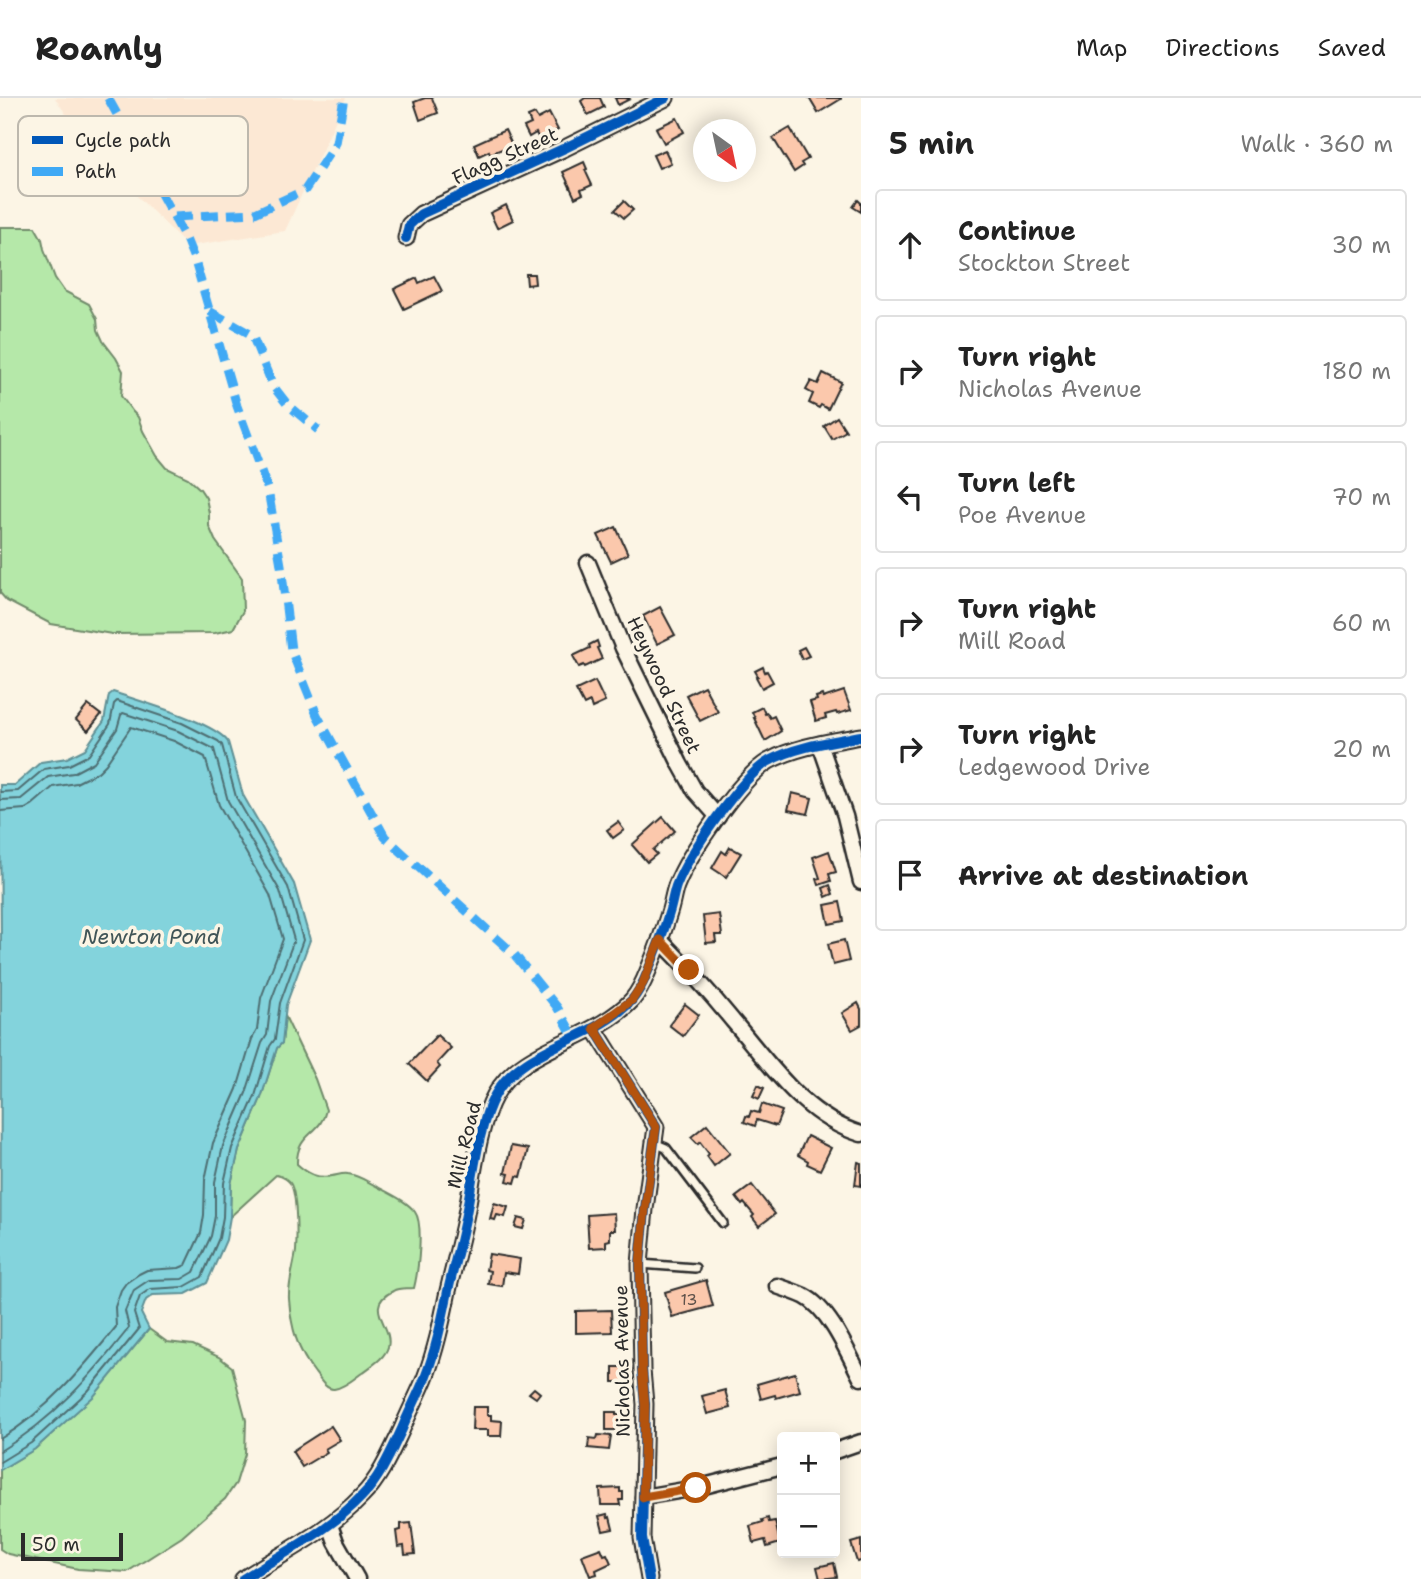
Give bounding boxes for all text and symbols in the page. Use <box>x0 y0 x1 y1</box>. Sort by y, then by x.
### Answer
text: Roamly <box>35 26 163 71</box>
text: Map <box>1076 32 1127 64</box>
text: Directions <box>1165 32 1280 64</box>
text: Saved <box>1318 32 1386 64</box>
legend <box>18 116 248 196</box>
north arrow <box>693 119 756 182</box>
street label: Flagg Street <box>448 122 562 190</box>
text: 5 min <box>889 123 974 164</box>
text: Cycle path <box>75 128 171 153</box>
text: Walk · 360 m <box>1240 129 1393 159</box>
text: Path <box>75 159 117 184</box>
text: Continue <box>958 213 1076 248</box>
icon: ahead <box>891 226 929 264</box>
text: 30 m <box>1332 230 1391 260</box>
text: Stockton Street <box>958 248 1130 278</box>
text: Turn right <box>958 339 1096 374</box>
icon: right <box>891 352 929 390</box>
text: 180 m <box>1322 356 1391 386</box>
text: Nicholas Avenue <box>958 374 1142 404</box>
text: Turn left <box>958 465 1075 500</box>
icon: left <box>891 478 929 516</box>
text: 70 m <box>1332 482 1391 512</box>
text: Poe Avenue <box>958 500 1086 530</box>
text: Turn right <box>958 591 1096 626</box>
icon: right <box>891 604 929 642</box>
text: 60 m <box>1332 608 1391 638</box>
street label: Heywood Street <box>621 612 707 758</box>
text: Mill Road <box>958 626 1066 656</box>
text: Turn right <box>958 717 1096 752</box>
icon: right <box>891 730 929 768</box>
text: 20 m <box>1332 734 1391 764</box>
text: Ledgewood Drive <box>958 752 1150 782</box>
icon: arrive <box>891 856 929 894</box>
text: Arrive at destination <box>958 858 1248 893</box>
water label: Newton Pond <box>82 923 221 951</box>
route end <box>673 954 704 985</box>
street label: Mill Road <box>441 1099 487 1191</box>
street label: Nicholas Avenue <box>608 1285 636 1437</box>
house number: 13 <box>680 1289 698 1310</box>
map controls <box>777 1432 840 1558</box>
button: + <box>777 1432 840 1495</box>
route start <box>680 1472 711 1503</box>
button: − <box>777 1495 840 1558</box>
scale bar <box>21 1530 122 1562</box>
text: 50 m <box>32 1532 80 1557</box>

